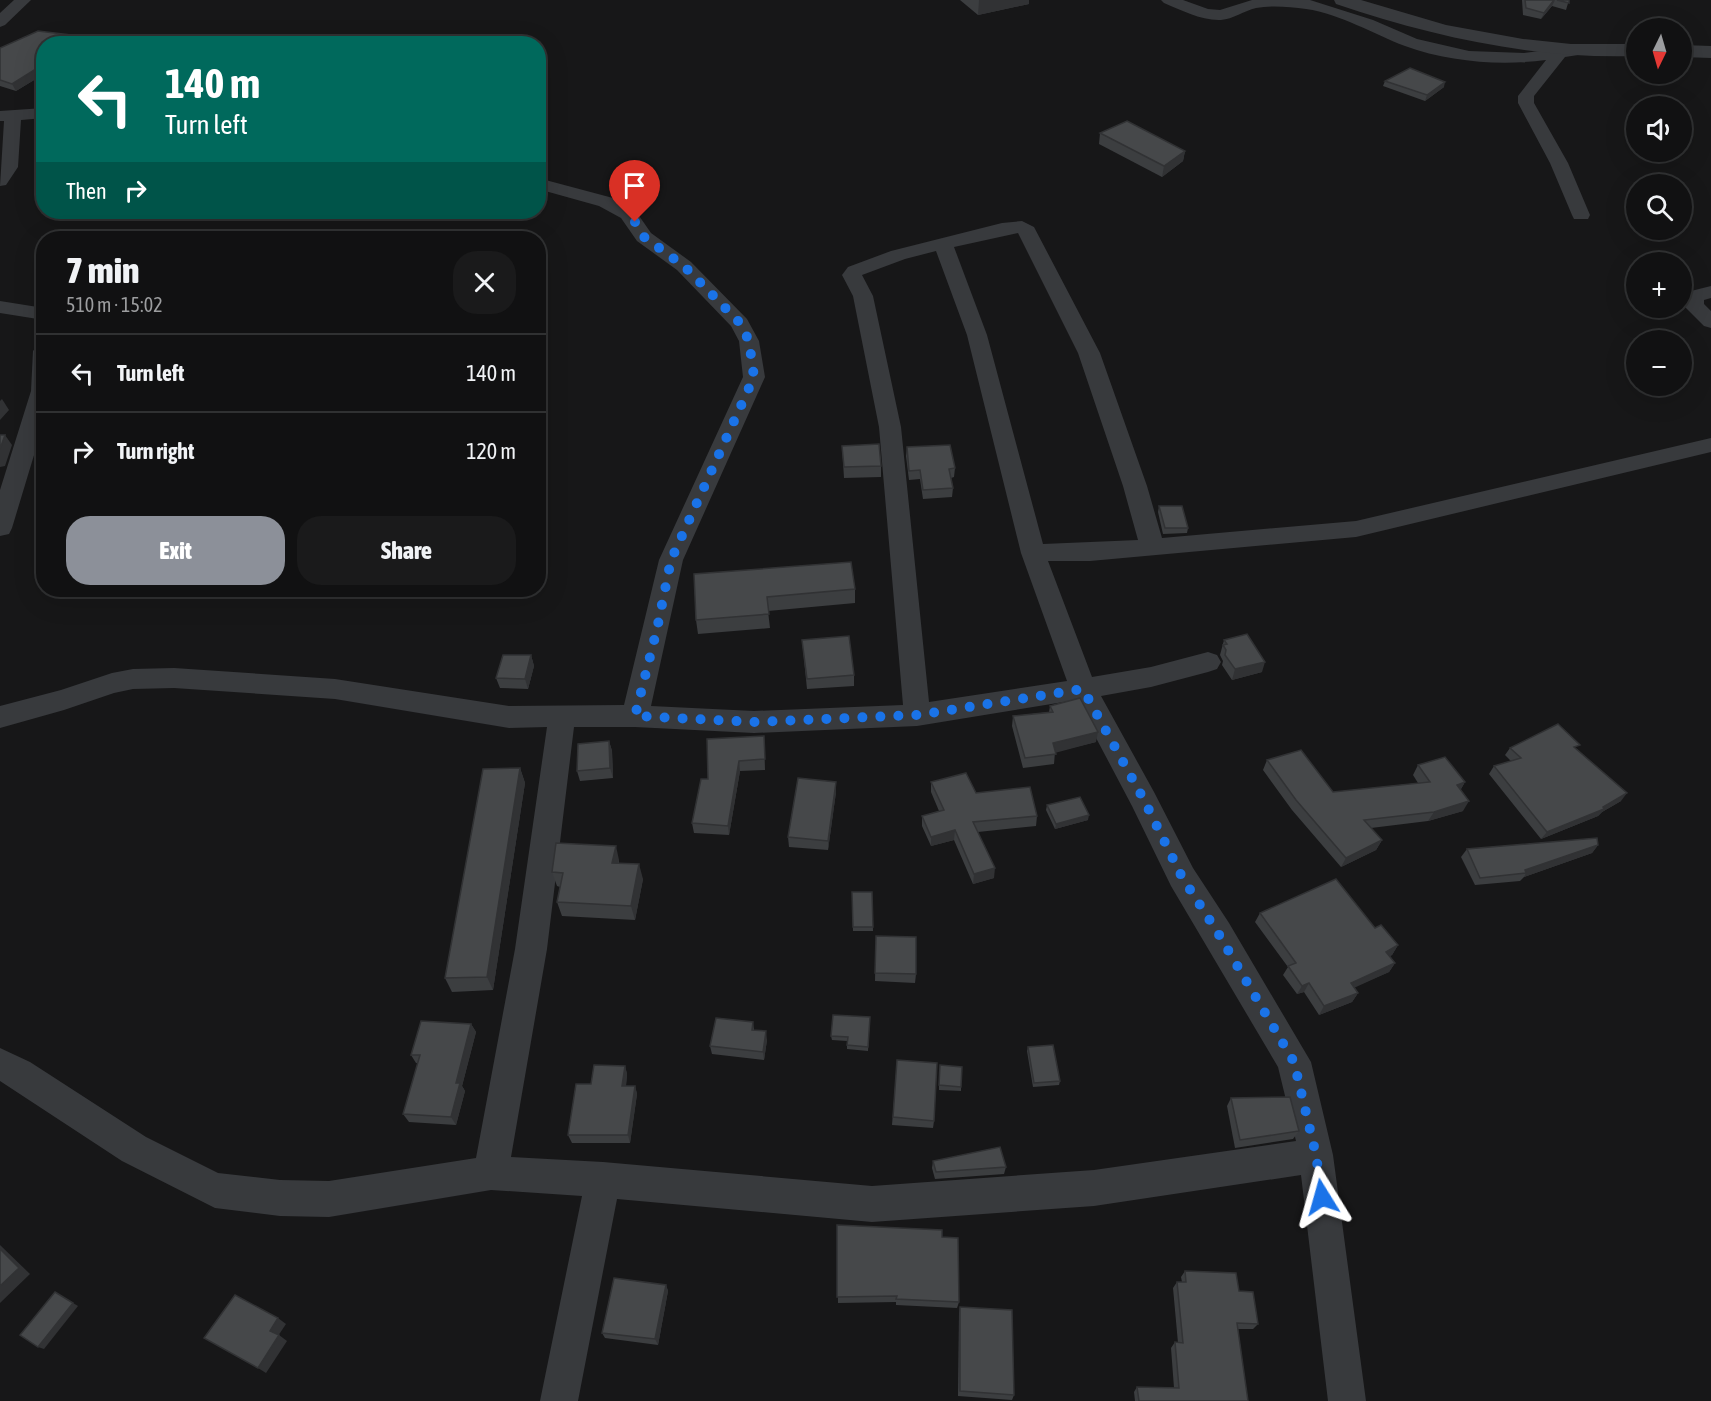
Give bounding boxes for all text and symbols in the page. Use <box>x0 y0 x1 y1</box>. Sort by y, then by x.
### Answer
north arrow <box>1626 18 1692 84</box>
map controls <box>1626 18 1692 396</box>
text: 140 m <box>165 59 260 107</box>
icon: left <box>66 60 144 138</box>
button: sound <box>1626 96 1692 162</box>
text: Turn left <box>165 109 248 140</box>
pin <box>609 160 660 222</box>
icon: arrive <box>618 169 651 202</box>
icon: right <box>119 174 152 207</box>
button: search <box>1626 174 1692 240</box>
text: Then <box>66 178 107 204</box>
text: 7 min <box>66 249 140 291</box>
button: close <box>453 251 516 314</box>
button: + <box>1626 252 1692 318</box>
text: 510 m · 15:02 <box>66 293 163 316</box>
button: − <box>1626 330 1692 396</box>
icon: left <box>66 357 99 390</box>
text: Turn left <box>117 360 184 386</box>
text: 140 m <box>466 360 516 386</box>
icon: right <box>66 435 99 468</box>
text: Turn right <box>117 438 194 464</box>
text: 120 m <box>466 438 516 464</box>
button: Exit <box>66 516 285 585</box>
button: Share <box>297 516 516 585</box>
position arrow <box>1290 1165 1354 1229</box>

